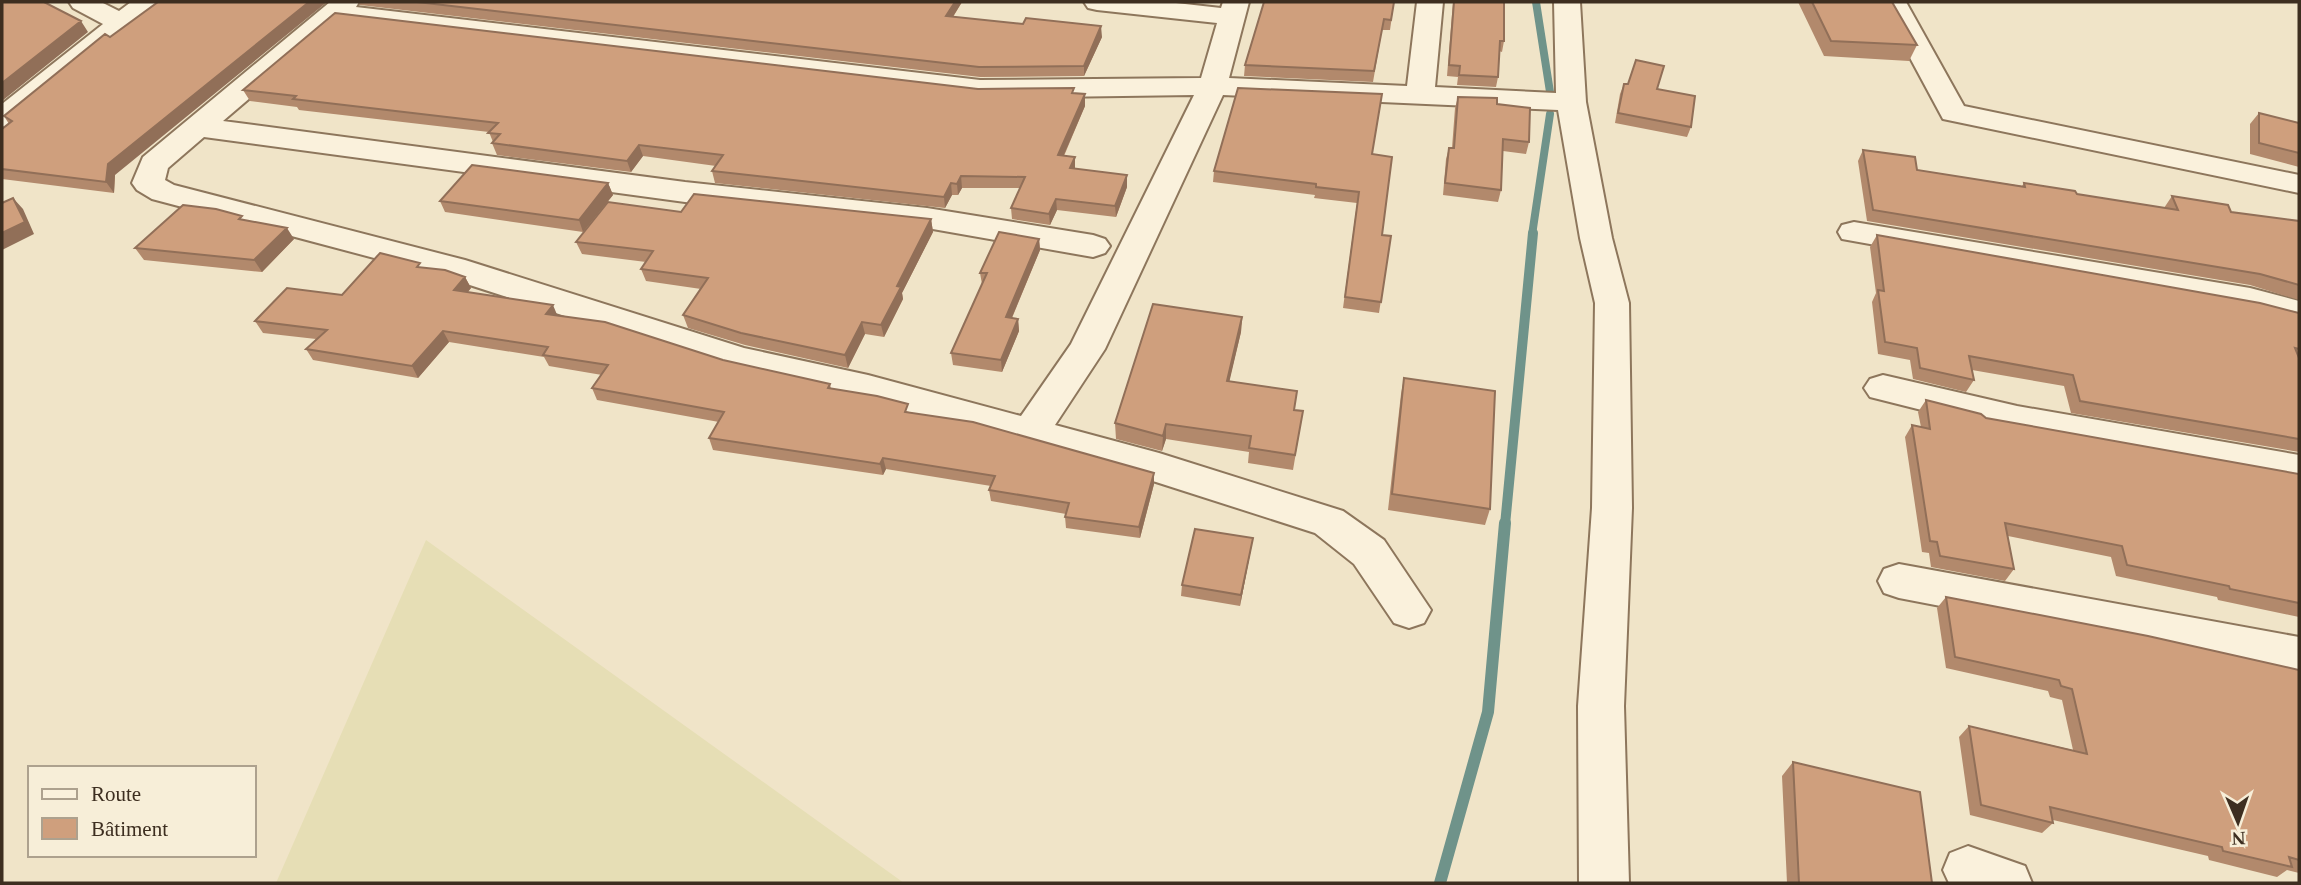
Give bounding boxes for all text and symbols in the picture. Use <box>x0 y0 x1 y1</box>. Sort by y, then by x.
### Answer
legend <box>28 766 256 857</box>
text: Route <box>91 782 141 806</box>
north arrow <box>2203 787 2273 857</box>
text: Bâtiment <box>91 817 168 841</box>
text: N <box>2231 828 2246 849</box>

